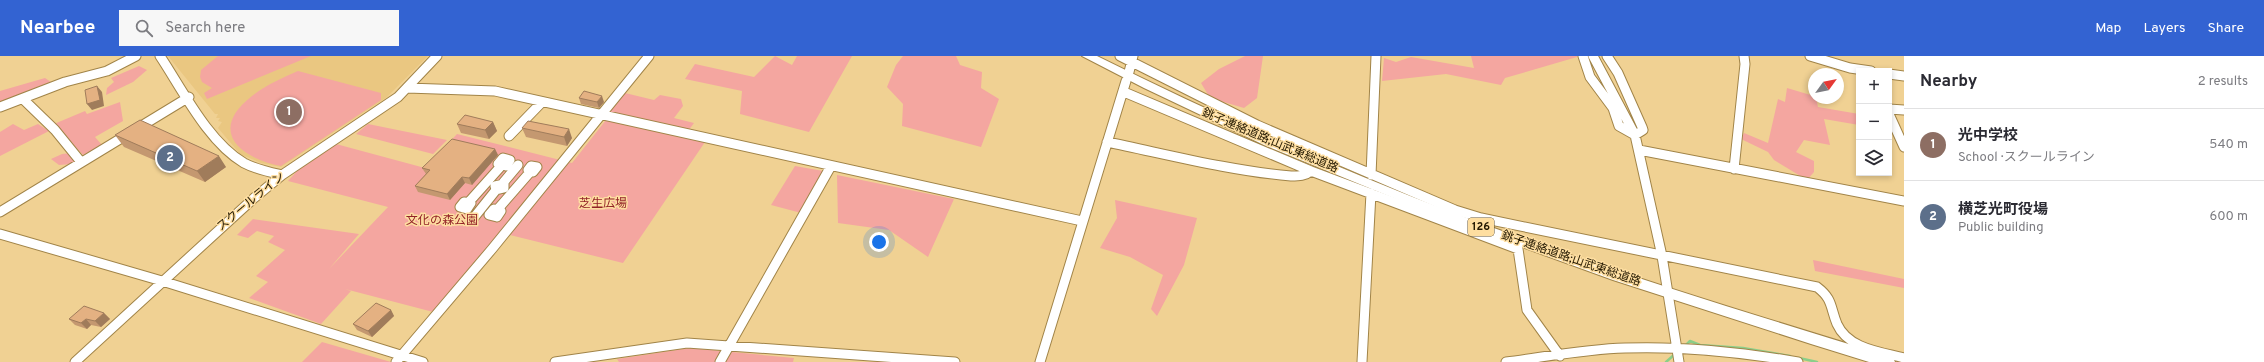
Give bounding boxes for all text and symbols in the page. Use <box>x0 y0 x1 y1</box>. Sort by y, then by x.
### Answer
search box <box>119 10 399 46</box>
text: Nearbee <box>20 16 95 40</box>
icon: search <box>133 17 155 39</box>
text: Search here <box>165 19 245 38</box>
text: Map <box>2095 20 2121 37</box>
text: Layers <box>2143 20 2185 37</box>
text: Share <box>2207 20 2244 37</box>
north arrow <box>1808 68 1844 104</box>
map controls <box>1856 68 1892 176</box>
button: + <box>1856 68 1892 104</box>
text: Nearby <box>1920 71 1977 93</box>
text: 2 results <box>2198 74 2248 90</box>
pin: 1 <box>276 97 302 127</box>
button: − <box>1856 104 1892 140</box>
street label: 銚子連絡道路;山武東総道路 <box>1199 105 1341 177</box>
text: 光中学校 <box>1958 127 2018 146</box>
text: 1 <box>1930 137 1936 153</box>
text: 540 m <box>2209 137 2248 153</box>
button: layers <box>1856 140 1892 176</box>
pin: 2 <box>157 143 183 173</box>
text: School · スクールライン <box>1958 150 2095 166</box>
street label: スクールライン <box>214 169 288 235</box>
park label: 芝生広場 <box>579 196 627 212</box>
text: 横芝光町役場 <box>1958 201 2048 220</box>
text: 2 <box>1929 209 1937 225</box>
text: 600 m <box>2210 209 2248 225</box>
park label: 文化の森公園 <box>406 213 478 229</box>
road number: 126 <box>1468 218 1494 236</box>
text: Public building <box>1958 220 2044 236</box>
street label: 銚子連絡道路;山武東総道路 <box>1499 228 1643 290</box>
your location <box>869 232 889 252</box>

